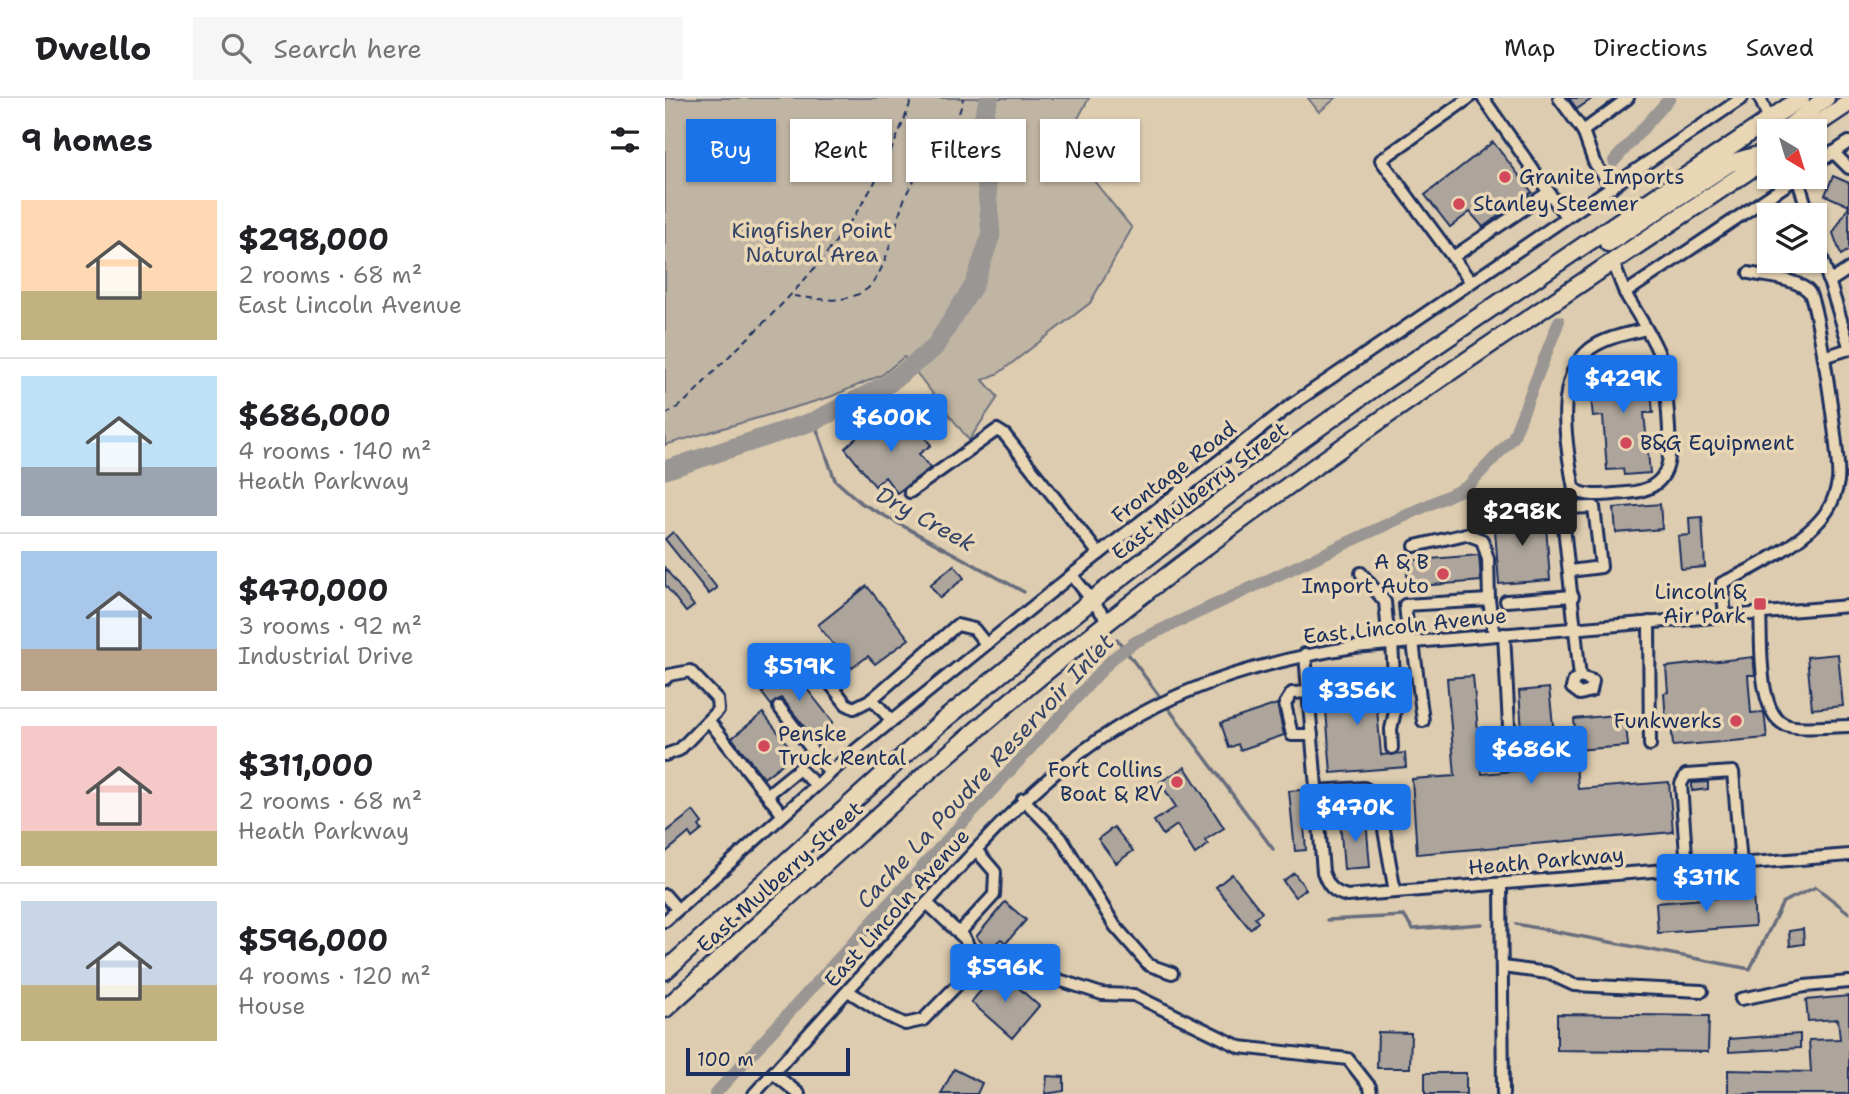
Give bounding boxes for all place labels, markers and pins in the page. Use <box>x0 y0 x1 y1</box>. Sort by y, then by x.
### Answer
place label: Granite Imports <box>1519 163 1685 191</box>
marker: Granite Imports <box>1497 169 1513 185</box>
place label: Stanley Steemer <box>1473 190 1639 218</box>
marker: Stanley Steemer <box>1451 196 1467 212</box>
pin: $429K <box>1574 356 1672 415</box>
pin: $600K <box>842 394 940 454</box>
place label: B&G Equipment <box>1640 429 1795 457</box>
marker: B&G Equipment <box>1618 435 1634 451</box>
pin: $298K <box>1473 489 1571 548</box>
place label: A & B Import Auto <box>1302 548 1429 600</box>
marker: A & B Import Auto <box>1435 566 1451 582</box>
place label: Lincoln & Air Park <box>1654 578 1747 630</box>
marker: Lincoln & Air Park <box>1752 596 1768 612</box>
pin: $519K <box>750 644 848 703</box>
pin: $356K <box>1308 668 1406 727</box>
place label: Funkwerks <box>1614 707 1722 735</box>
marker: Funkwerks <box>1728 713 1744 729</box>
place label: Penske Truck Rental <box>778 720 907 772</box>
pin: $686K <box>1482 726 1580 786</box>
marker: Penske Truck Rental <box>756 738 772 754</box>
place label: Fort Collins Boat & RV <box>1048 756 1163 808</box>
marker: Fort Collins Boat & RV <box>1169 774 1185 790</box>
pin: $470K <box>1306 784 1404 844</box>
pin: $311K <box>1657 854 1755 914</box>
pin: $596K <box>956 944 1054 1004</box>

